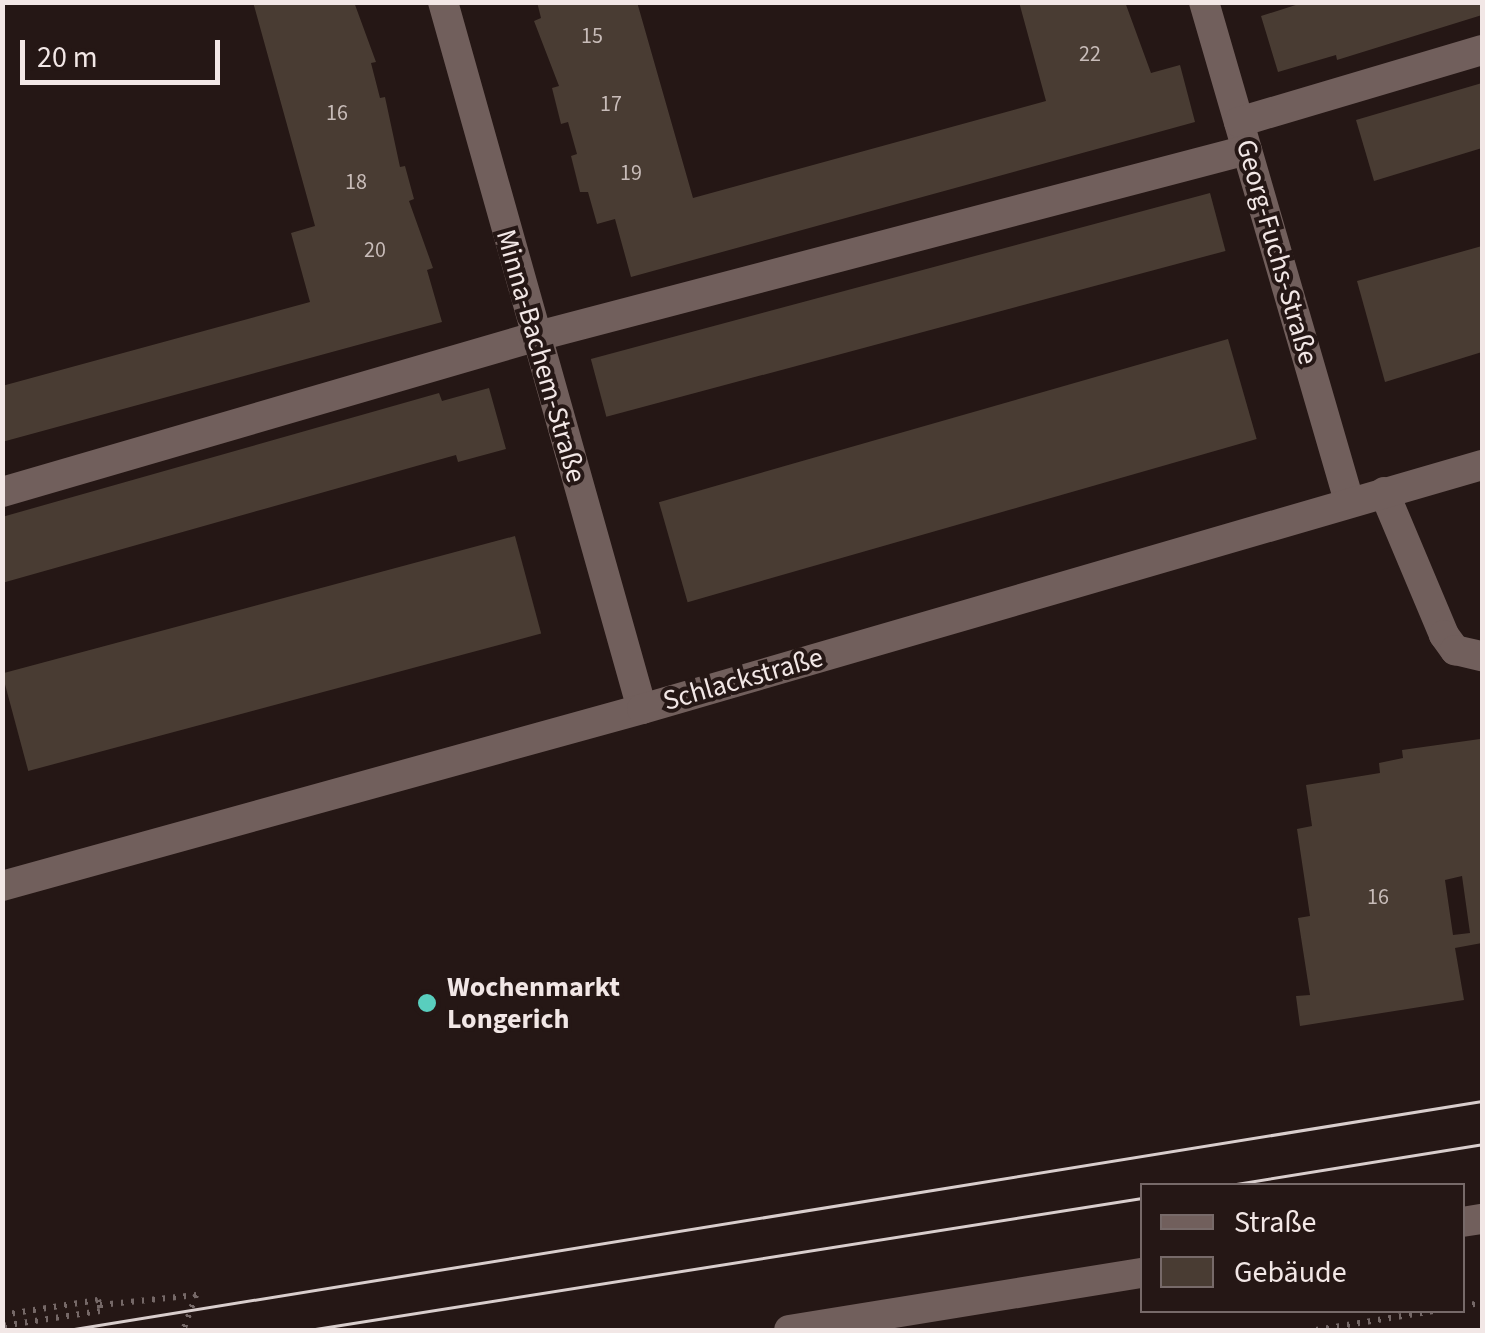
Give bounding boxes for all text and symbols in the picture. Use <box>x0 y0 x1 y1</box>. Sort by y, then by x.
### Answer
scale bar <box>25 20 225 82</box>
house number: 15 <box>581 24 603 50</box>
text: 20 m <box>37 36 98 79</box>
house number: 22 <box>1079 42 1101 68</box>
house number: 17 <box>600 92 622 118</box>
house number: 16 <box>326 101 348 127</box>
street label: Georg-Fuchs-Straße <box>1229 136 1325 368</box>
house number: 19 <box>620 161 642 187</box>
house number: 18 <box>345 170 367 196</box>
street label: Minna-Bachem-Straße <box>489 226 593 486</box>
house number: 20 <box>364 238 386 264</box>
street label: Schlackstraße <box>659 640 827 718</box>
house number: 16 <box>1367 885 1389 911</box>
place label: Wochenmarkt Longerich <box>447 970 620 1036</box>
marker: Wochenmarkt Longerich <box>416 992 438 1014</box>
legend <box>1140 1183 1465 1313</box>
text: Straße <box>1234 1201 1316 1244</box>
text: Gebäude <box>1234 1251 1347 1294</box>

